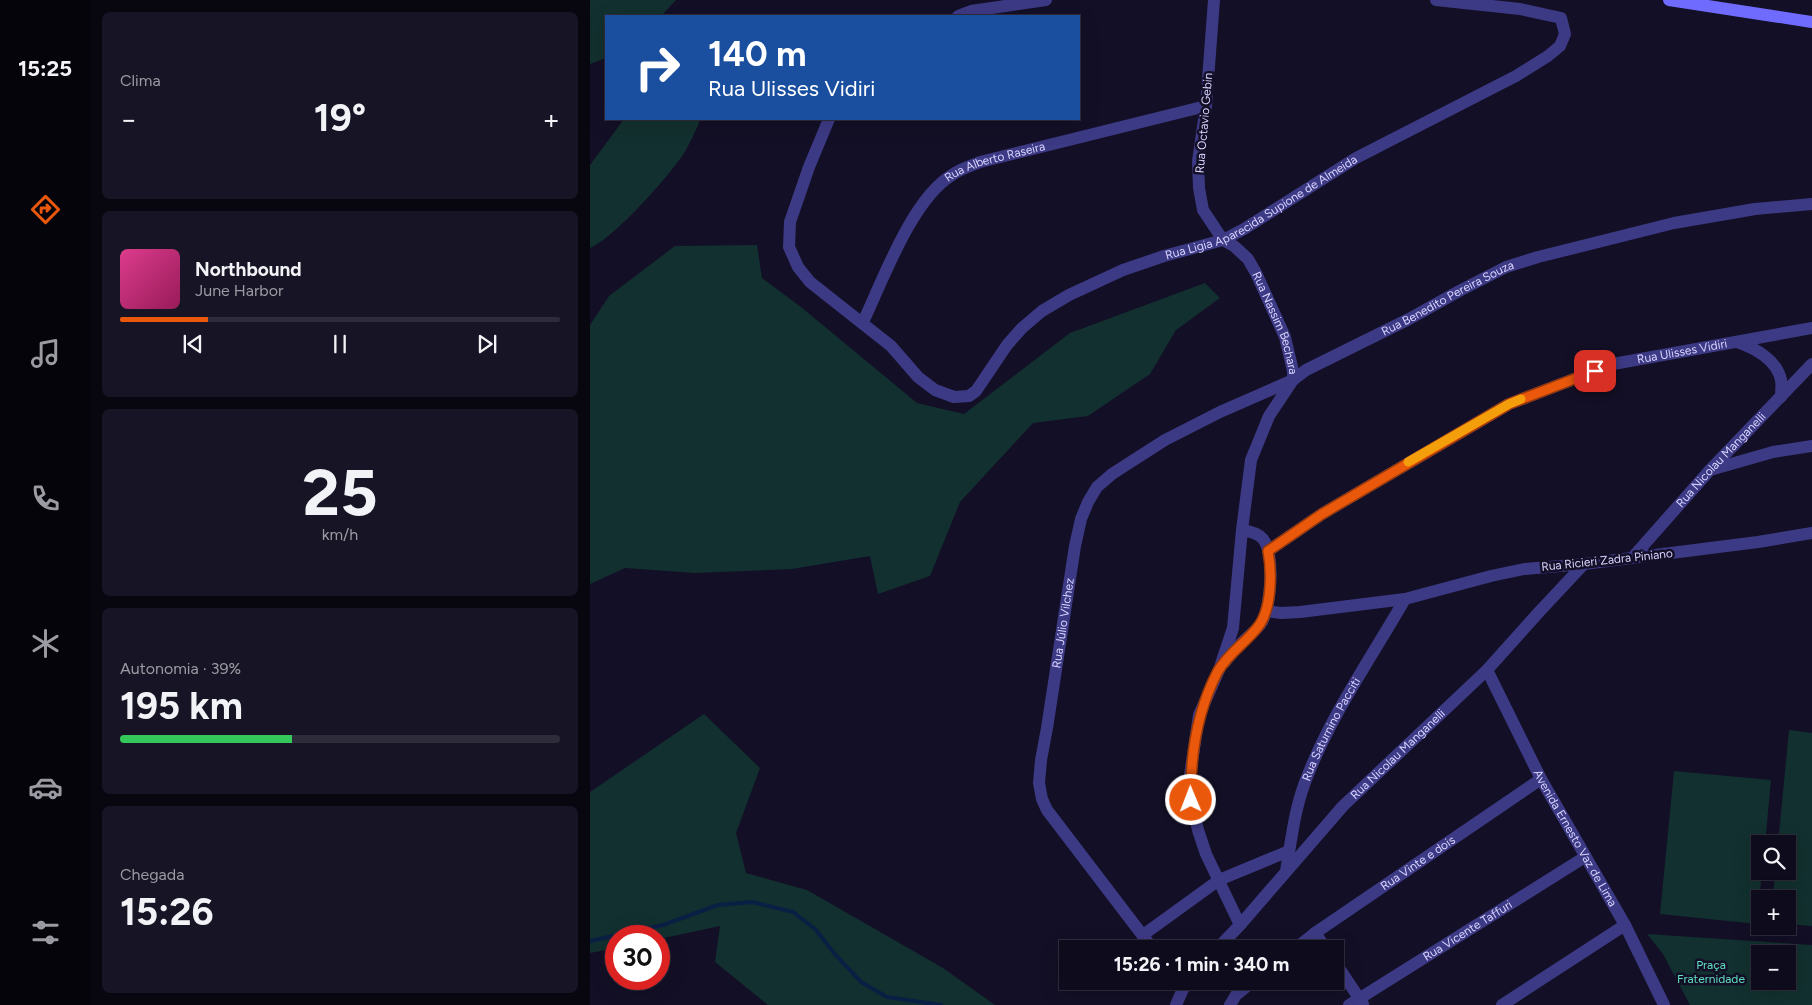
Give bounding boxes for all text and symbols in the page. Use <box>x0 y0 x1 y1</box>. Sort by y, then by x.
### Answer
text: 140 m <box>708 33 806 75</box>
icon: right <box>625 35 690 100</box>
text: 15:25 <box>18 55 72 82</box>
text: Clima <box>120 71 161 90</box>
street label: Rua Octavio Gebin <box>1193 72 1215 174</box>
text: Rua Ulisses Vidiri <box>708 75 875 102</box>
text: 19° <box>314 95 366 141</box>
text: − <box>120 102 137 136</box>
text: + <box>543 102 560 136</box>
street label: Rua Alberto Raseira <box>942 139 1046 185</box>
street label: Rua Ligia Aparecida Supione de Almeida <box>1164 152 1360 262</box>
icon: directions <box>28 192 63 227</box>
text: Northbound <box>195 258 302 281</box>
street label: Rua Benedito Pereira Souza <box>1379 258 1516 339</box>
street label: Rua Nassim Bechara <box>1249 269 1300 374</box>
text: June Harbor <box>195 281 283 300</box>
icon: previous <box>179 330 207 358</box>
icon: pause <box>326 330 354 358</box>
icon: next <box>473 330 501 358</box>
icon: music <box>28 336 63 371</box>
street label: Rua Ulisses Vidiri <box>1636 336 1728 367</box>
pin <box>1574 350 1616 392</box>
icon: arrive <box>1581 357 1609 385</box>
street label: Rua Nicolau Manganelli <box>1673 409 1769 510</box>
text: 25 <box>302 453 378 531</box>
icon: phone <box>28 481 63 516</box>
text: km/h <box>322 525 358 544</box>
street label: Rua Ricieri Zadra Piniano <box>1541 546 1674 574</box>
street label: Rua Júlio Vilchez <box>1049 577 1077 669</box>
icon: climate <box>28 626 63 661</box>
text: Autonomia · 39% <box>120 659 241 678</box>
street label: Rua Saturnino Pacciti <box>1299 675 1363 783</box>
text: 195 km <box>120 683 243 729</box>
street label: Rua Nicolau Manganelli <box>1348 706 1448 802</box>
street label: Avenida Ernesto Vaz de Lima <box>1531 767 1620 909</box>
icon: car <box>28 770 63 805</box>
position arrow <box>1164 773 1216 825</box>
street label: Rua Vinte e dois <box>1378 832 1458 893</box>
map controls <box>1751 835 1796 990</box>
button: search <box>1751 835 1796 880</box>
text: Chegada <box>120 865 184 884</box>
text: 15:26 <box>120 889 214 935</box>
button: + <box>1751 890 1796 935</box>
street label: Rua Vicente Taffuri <box>1420 897 1515 964</box>
icon: filters <box>28 915 63 950</box>
speed limit sign: 30 <box>605 925 670 990</box>
button: − <box>1751 945 1796 990</box>
text: 15:26 · 1 min · 340 m <box>1114 953 1289 976</box>
park label: Praça Fraternidade <box>1677 958 1745 986</box>

